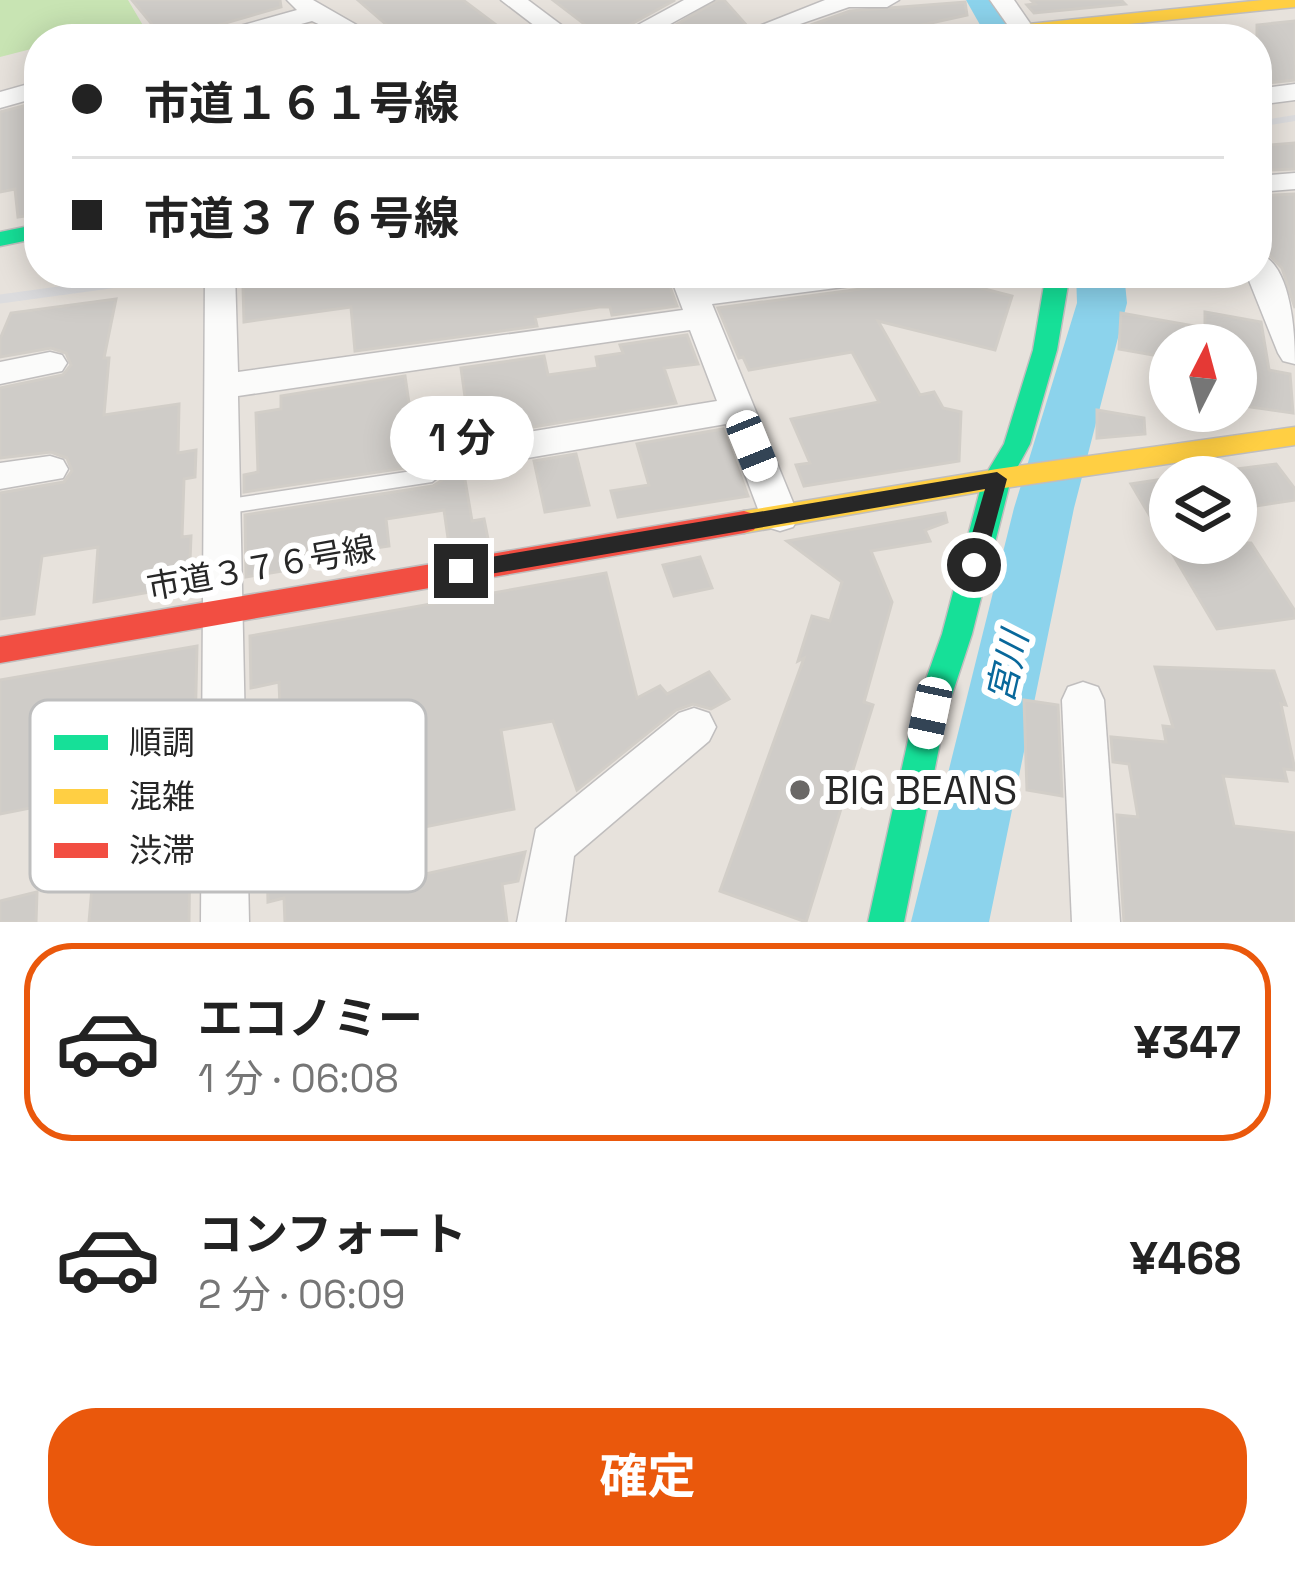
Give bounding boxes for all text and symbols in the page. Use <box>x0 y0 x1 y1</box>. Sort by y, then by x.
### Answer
text: 市道１６１号線 <box>144 75 459 132</box>
text: 市道３７６号線 <box>144 190 459 247</box>
north arrow <box>1149 324 1257 432</box>
map controls <box>1149 324 1257 564</box>
callout: 1 分 <box>389 397 533 481</box>
car <box>722 406 782 486</box>
text: 1 分 <box>429 413 495 462</box>
button: layers <box>1149 456 1257 564</box>
street label: 市道３７６号線 <box>144 527 378 609</box>
route start <box>947 538 1001 592</box>
route end <box>434 544 488 598</box>
water label: 宮川 <box>977 623 1039 707</box>
car <box>905 674 955 752</box>
legend <box>30 700 426 892</box>
text: 順調 <box>129 722 195 764</box>
place label: BIG BEANS <box>824 766 1017 815</box>
text: 混雑 <box>129 776 195 818</box>
marker: BIG BEANS <box>787 777 813 803</box>
text: 渋滞 <box>129 830 195 872</box>
icon: car <box>54 988 162 1096</box>
text: エコノミー <box>198 990 423 1047</box>
text: ¥347 <box>1134 1014 1241 1071</box>
text: 1 分 · 06:08 <box>198 1054 399 1103</box>
icon: car <box>54 1204 162 1312</box>
text: コンフォート <box>198 1206 467 1263</box>
text: ¥468 <box>1130 1230 1241 1287</box>
text: 2 分 · 06:09 <box>198 1270 405 1319</box>
button: 確定 <box>48 1408 1247 1546</box>

